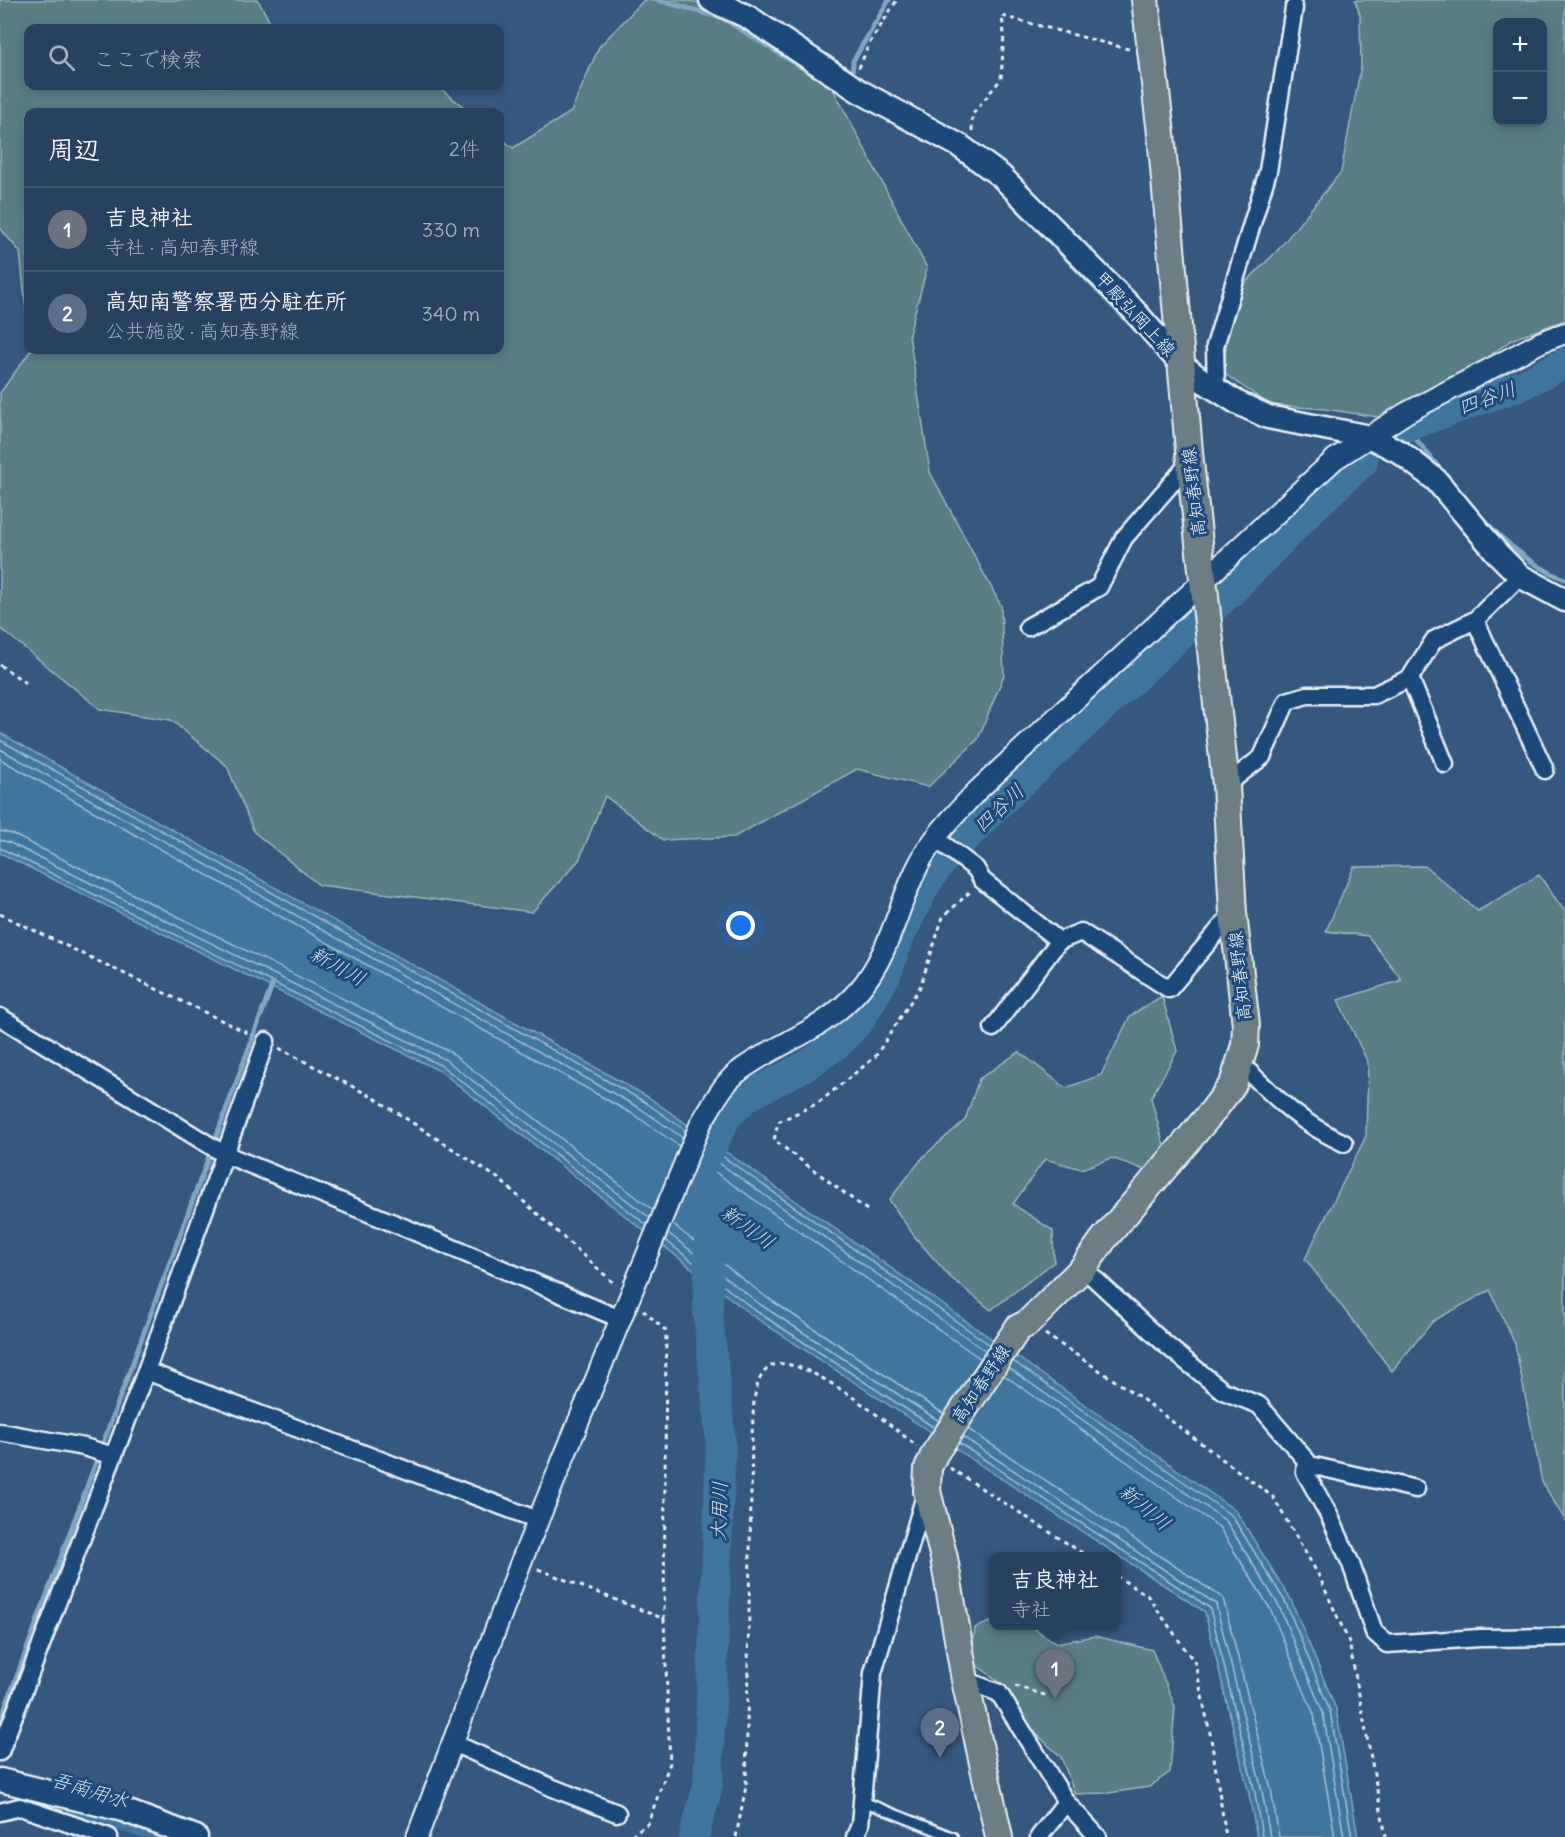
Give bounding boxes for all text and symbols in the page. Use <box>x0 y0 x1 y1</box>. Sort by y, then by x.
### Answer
map controls <box>1493 18 1547 126</box>
button: + <box>1493 18 1547 72</box>
search box <box>24 24 504 90</box>
icon: search <box>45 41 78 74</box>
text: ここで検索 <box>93 45 203 73</box>
button: − <box>1493 72 1547 126</box>
text: 周辺 <box>48 133 100 166</box>
text: 2件 <box>449 136 480 161</box>
text: 吉良神社 <box>105 203 193 231</box>
text: 1 <box>64 217 71 242</box>
text: 330 m <box>422 217 480 242</box>
text: 寺社 · 高知春野線 <box>105 234 259 259</box>
street label: 甲殿弘岡上線 <box>1090 266 1181 361</box>
text: 高知南警察署西分駐在所 <box>105 287 347 315</box>
text: 2 <box>62 301 73 326</box>
text: 340 m <box>422 301 480 326</box>
text: 公共施設 · 高知春野線 <box>105 318 299 343</box>
water label: 四谷川 <box>1454 376 1519 420</box>
street label: 高知春野線 <box>1177 446 1210 538</box>
water label: 四谷川 <box>968 778 1029 837</box>
your location <box>726 911 755 940</box>
street label: 高知春野線 <box>1223 930 1256 1022</box>
water label: 新川川 <box>306 940 371 991</box>
water label: 新川川 <box>717 1199 780 1254</box>
street label: 高知春野線 <box>946 1340 1015 1427</box>
water label: 新川川 <box>1114 1478 1176 1535</box>
water label: 大用川 <box>705 1481 732 1541</box>
popup <box>989 1552 1121 1630</box>
text: 吉良神社 <box>1011 1565 1099 1593</box>
text: 寺社 <box>1011 1596 1051 1621</box>
pin: 1 <box>1036 1650 1074 1699</box>
pin: 2 <box>920 1708 960 1758</box>
water label: 吾南用水 <box>48 1766 132 1813</box>

